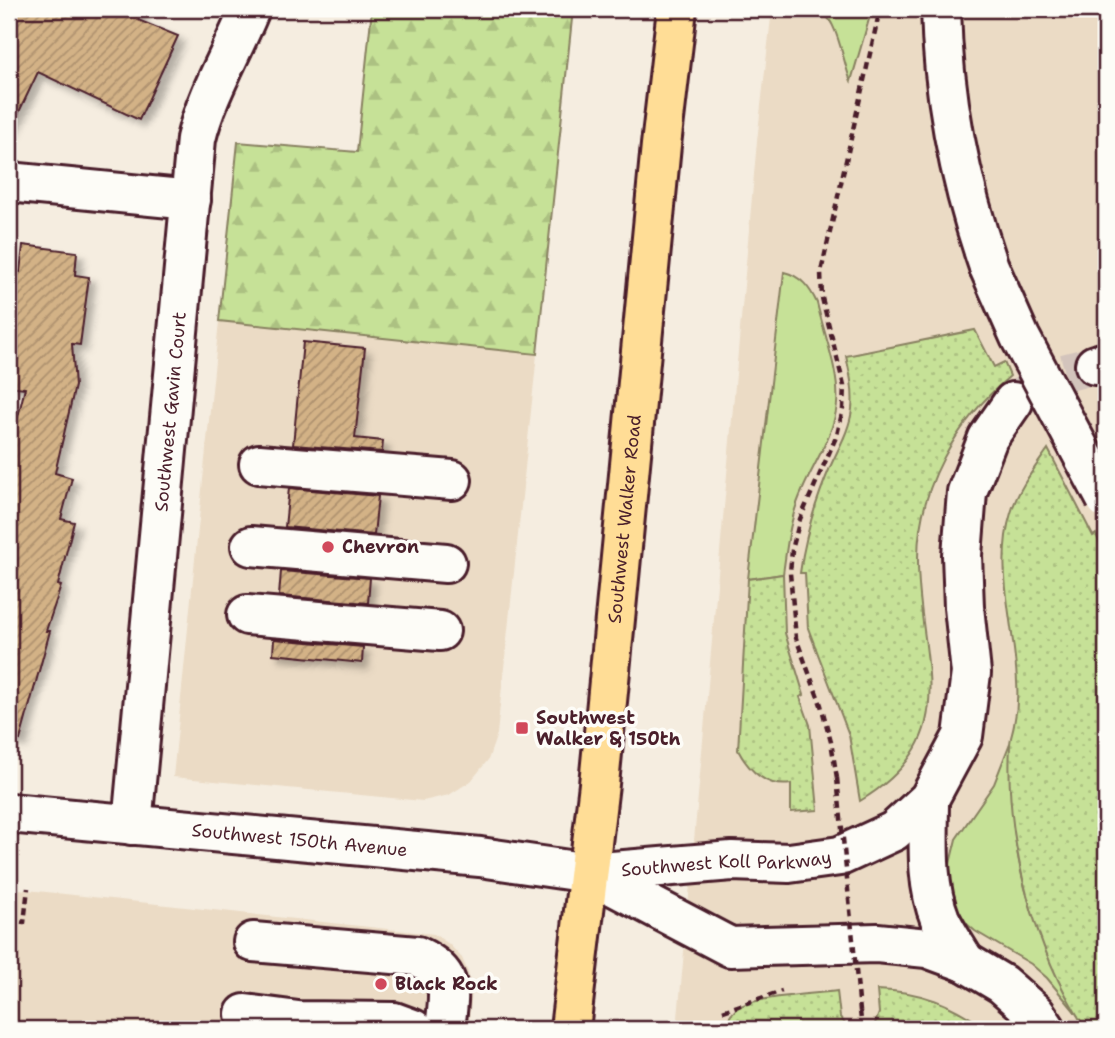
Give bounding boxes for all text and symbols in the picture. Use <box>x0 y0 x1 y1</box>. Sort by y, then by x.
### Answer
street label: Southwest Gavin Court <box>149 311 192 513</box>
street label: Southwest Walker Road <box>603 413 647 625</box>
place label: Chevron <box>342 535 419 559</box>
marker: Chevron <box>320 539 336 555</box>
place label: Southwest Walker & 150th <box>536 706 681 751</box>
marker: Southwest Walker & 150th <box>514 720 530 736</box>
street label: Southwest 150th Avenue <box>191 818 409 862</box>
street label: Southwest Koll Parkway <box>620 845 833 882</box>
place label: Black Rock <box>395 972 498 996</box>
marker: Black Rock <box>373 976 389 992</box>

